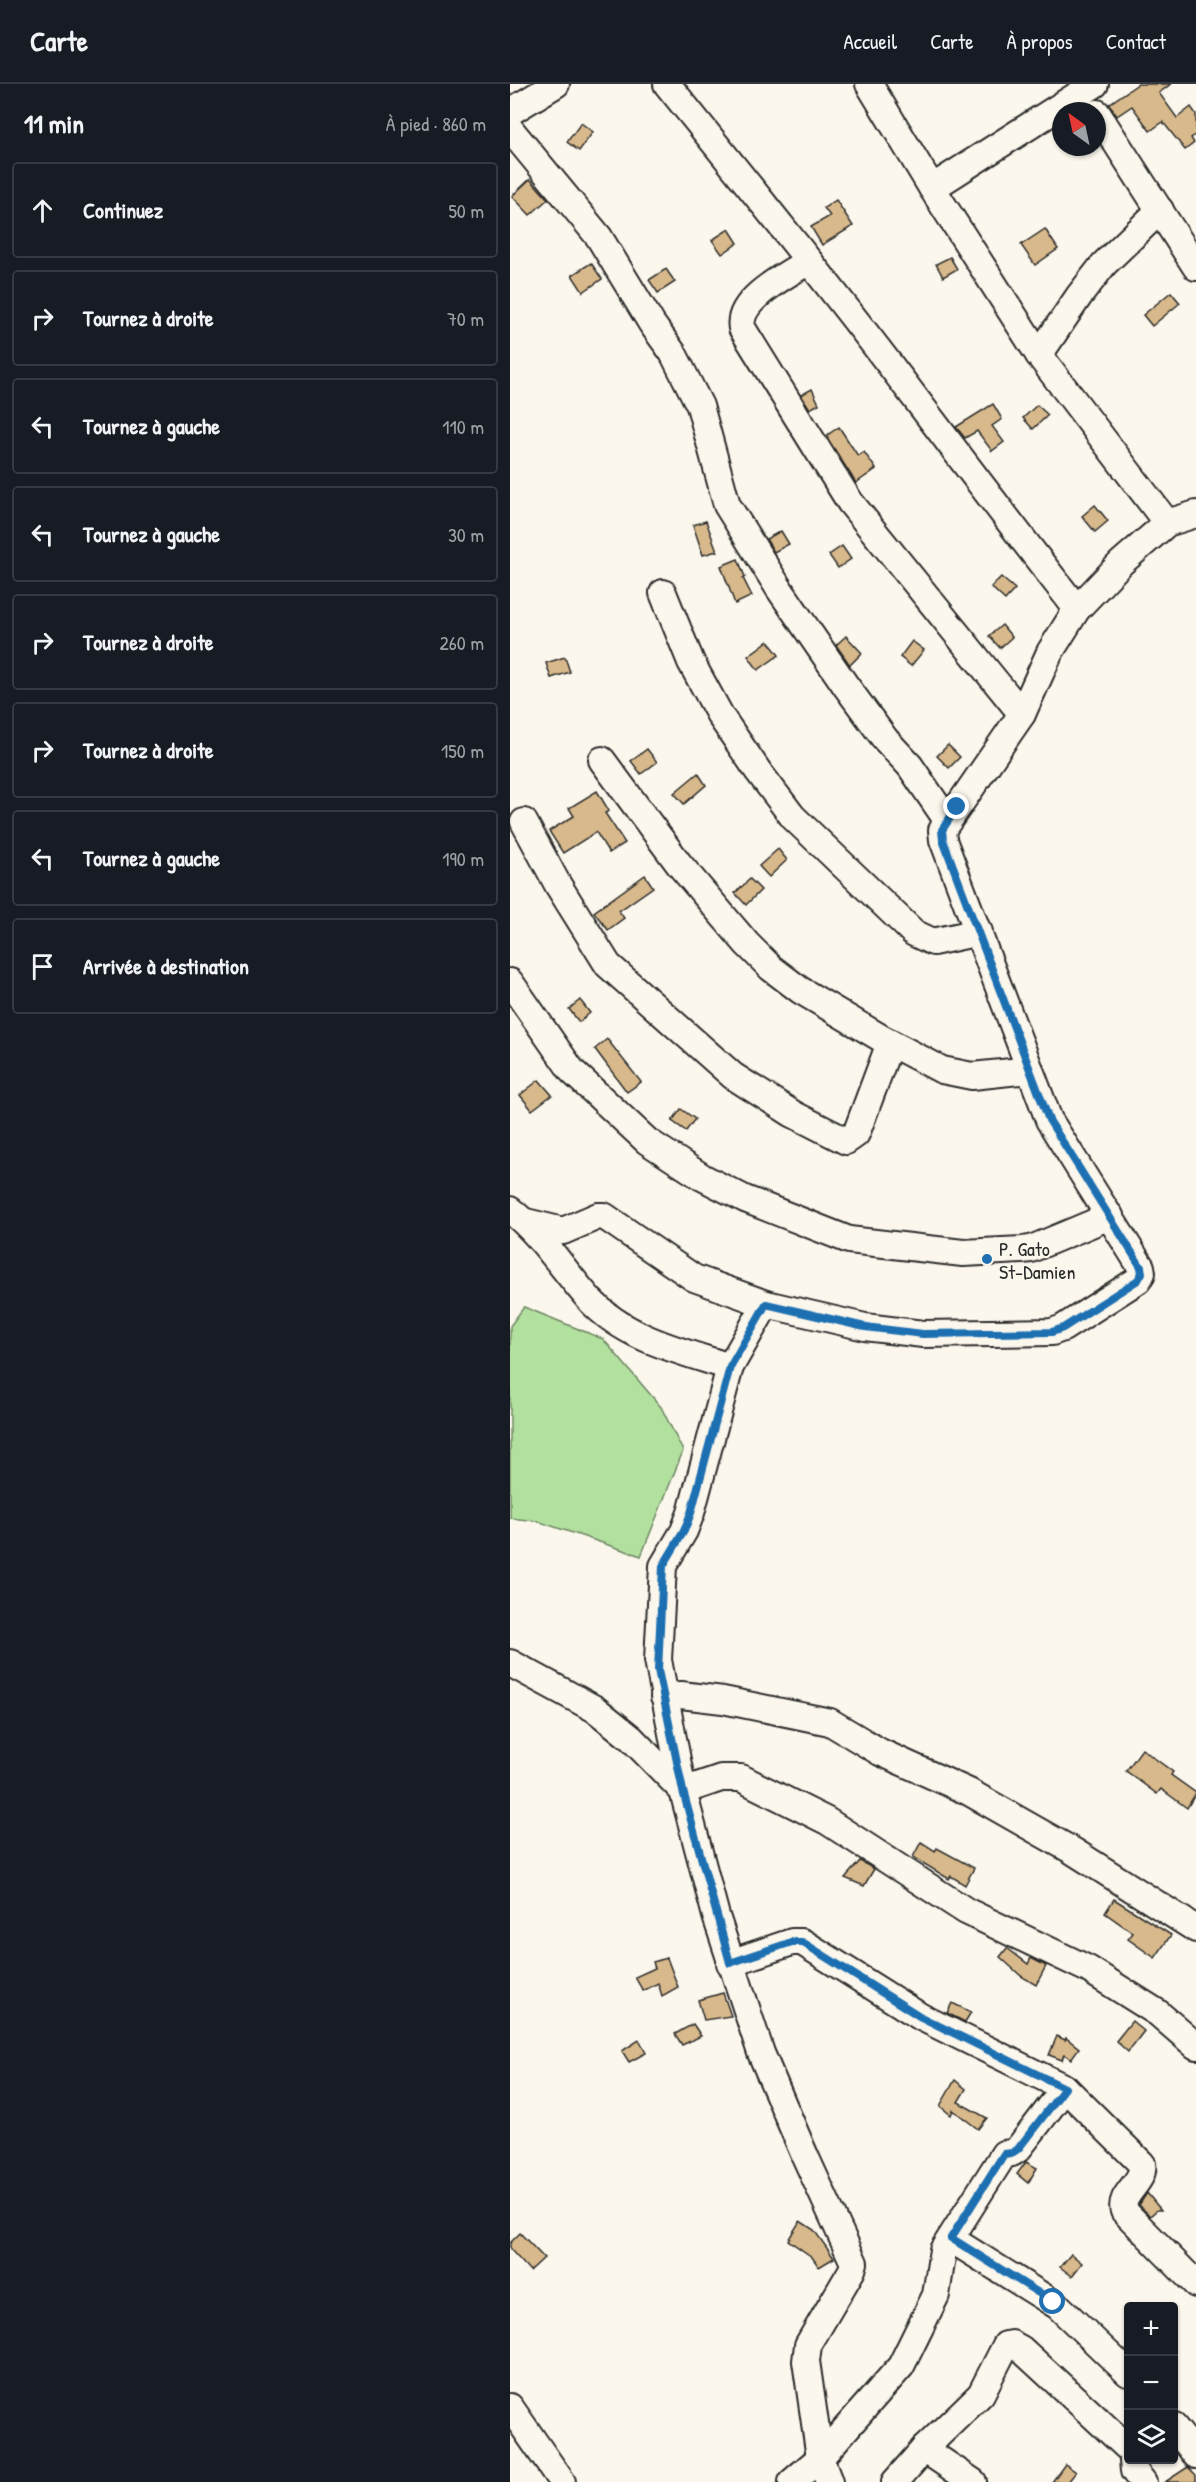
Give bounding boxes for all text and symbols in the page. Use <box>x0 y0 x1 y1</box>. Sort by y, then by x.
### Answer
text: Carte <box>30 22 88 60</box>
text: Accueil <box>844 27 897 56</box>
text: Carte <box>930 27 974 56</box>
text: À propos <box>1007 27 1073 56</box>
text: Contact <box>1106 27 1166 56</box>
north arrow <box>1052 102 1106 156</box>
text: 11 min <box>24 106 84 141</box>
text: À pied · 860 m <box>386 110 486 137</box>
icon: ahead <box>26 194 59 227</box>
text: Continuez <box>83 195 163 225</box>
text: 50 m <box>448 197 484 224</box>
icon: right <box>26 302 59 335</box>
text: Tournez à droite <box>83 303 213 333</box>
text: 70 m <box>447 305 484 332</box>
icon: left <box>26 410 59 443</box>
text: Tournez à gauche <box>83 411 220 441</box>
text: 110 m <box>442 413 484 440</box>
icon: left <box>26 518 59 551</box>
text: Tournez à gauche <box>83 519 220 549</box>
text: 30 m <box>448 521 484 548</box>
icon: right <box>26 626 59 659</box>
text: Tournez à droite <box>83 627 213 657</box>
text: 260 m <box>440 629 484 656</box>
icon: right <box>26 734 59 767</box>
text: Tournez à droite <box>83 735 213 765</box>
text: 150 m <box>441 737 484 764</box>
route end <box>943 793 969 819</box>
icon: left <box>26 842 59 875</box>
text: Tournez à gauche <box>83 843 220 873</box>
text: 190 m <box>442 845 484 872</box>
icon: arrive <box>26 950 59 983</box>
text: Arrivée à destination <box>83 951 249 981</box>
place label: P. Gato St-Damien <box>999 1235 1076 1285</box>
marker: P. Gato St-Damien <box>980 1252 994 1266</box>
route start <box>1039 2288 1065 2314</box>
map controls <box>1124 2302 1178 2464</box>
button: + <box>1124 2302 1178 2356</box>
button: − <box>1124 2356 1178 2410</box>
button: layers <box>1124 2410 1178 2464</box>

